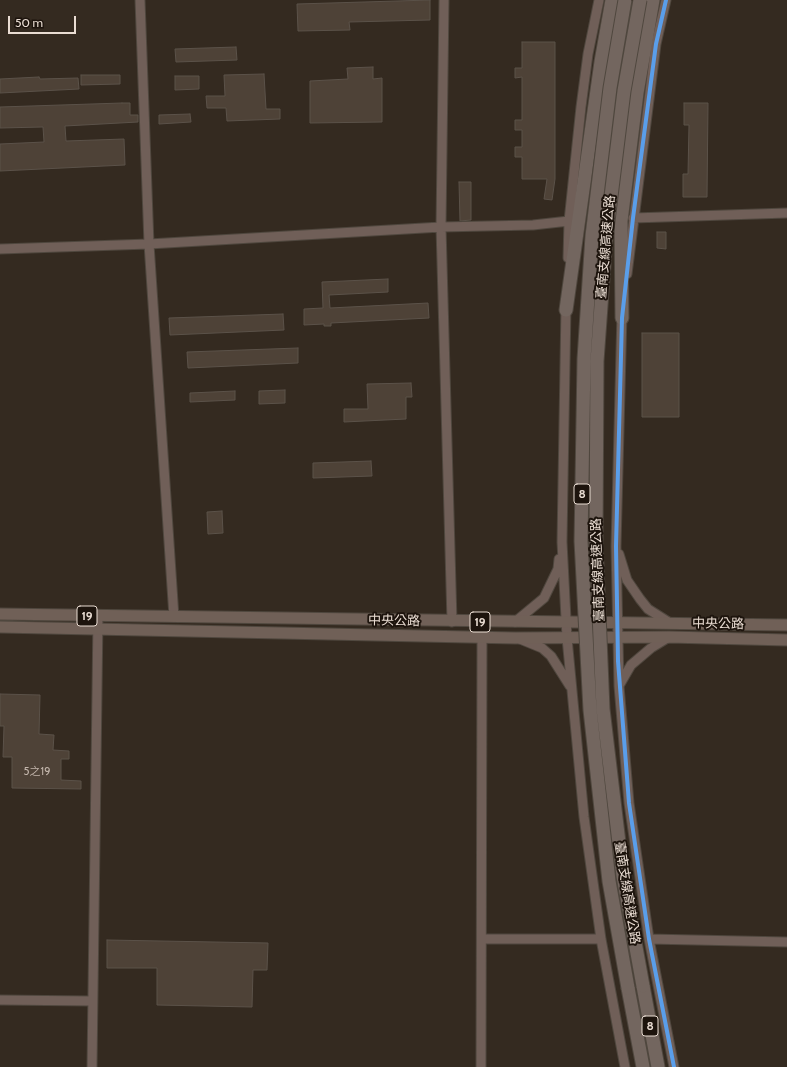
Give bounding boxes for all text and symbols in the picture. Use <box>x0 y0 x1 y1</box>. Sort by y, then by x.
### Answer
scale bar <box>10 8 78 34</box>
text: 50 m <box>15 15 43 30</box>
street label: 臺南支線高速公路 <box>594 195 618 299</box>
road number: 8 <box>574 484 590 504</box>
street label: 臺南支線高速公路 <box>588 518 608 622</box>
road number: 19 <box>77 606 97 626</box>
road number: 19 <box>470 612 490 632</box>
street label: 中央公路 <box>368 613 420 629</box>
street label: 中央公路 <box>692 616 744 632</box>
house number: 5之19 <box>24 765 50 779</box>
street label: 臺南支線高速公路 <box>611 840 643 946</box>
road number: 8 <box>642 1016 658 1036</box>

